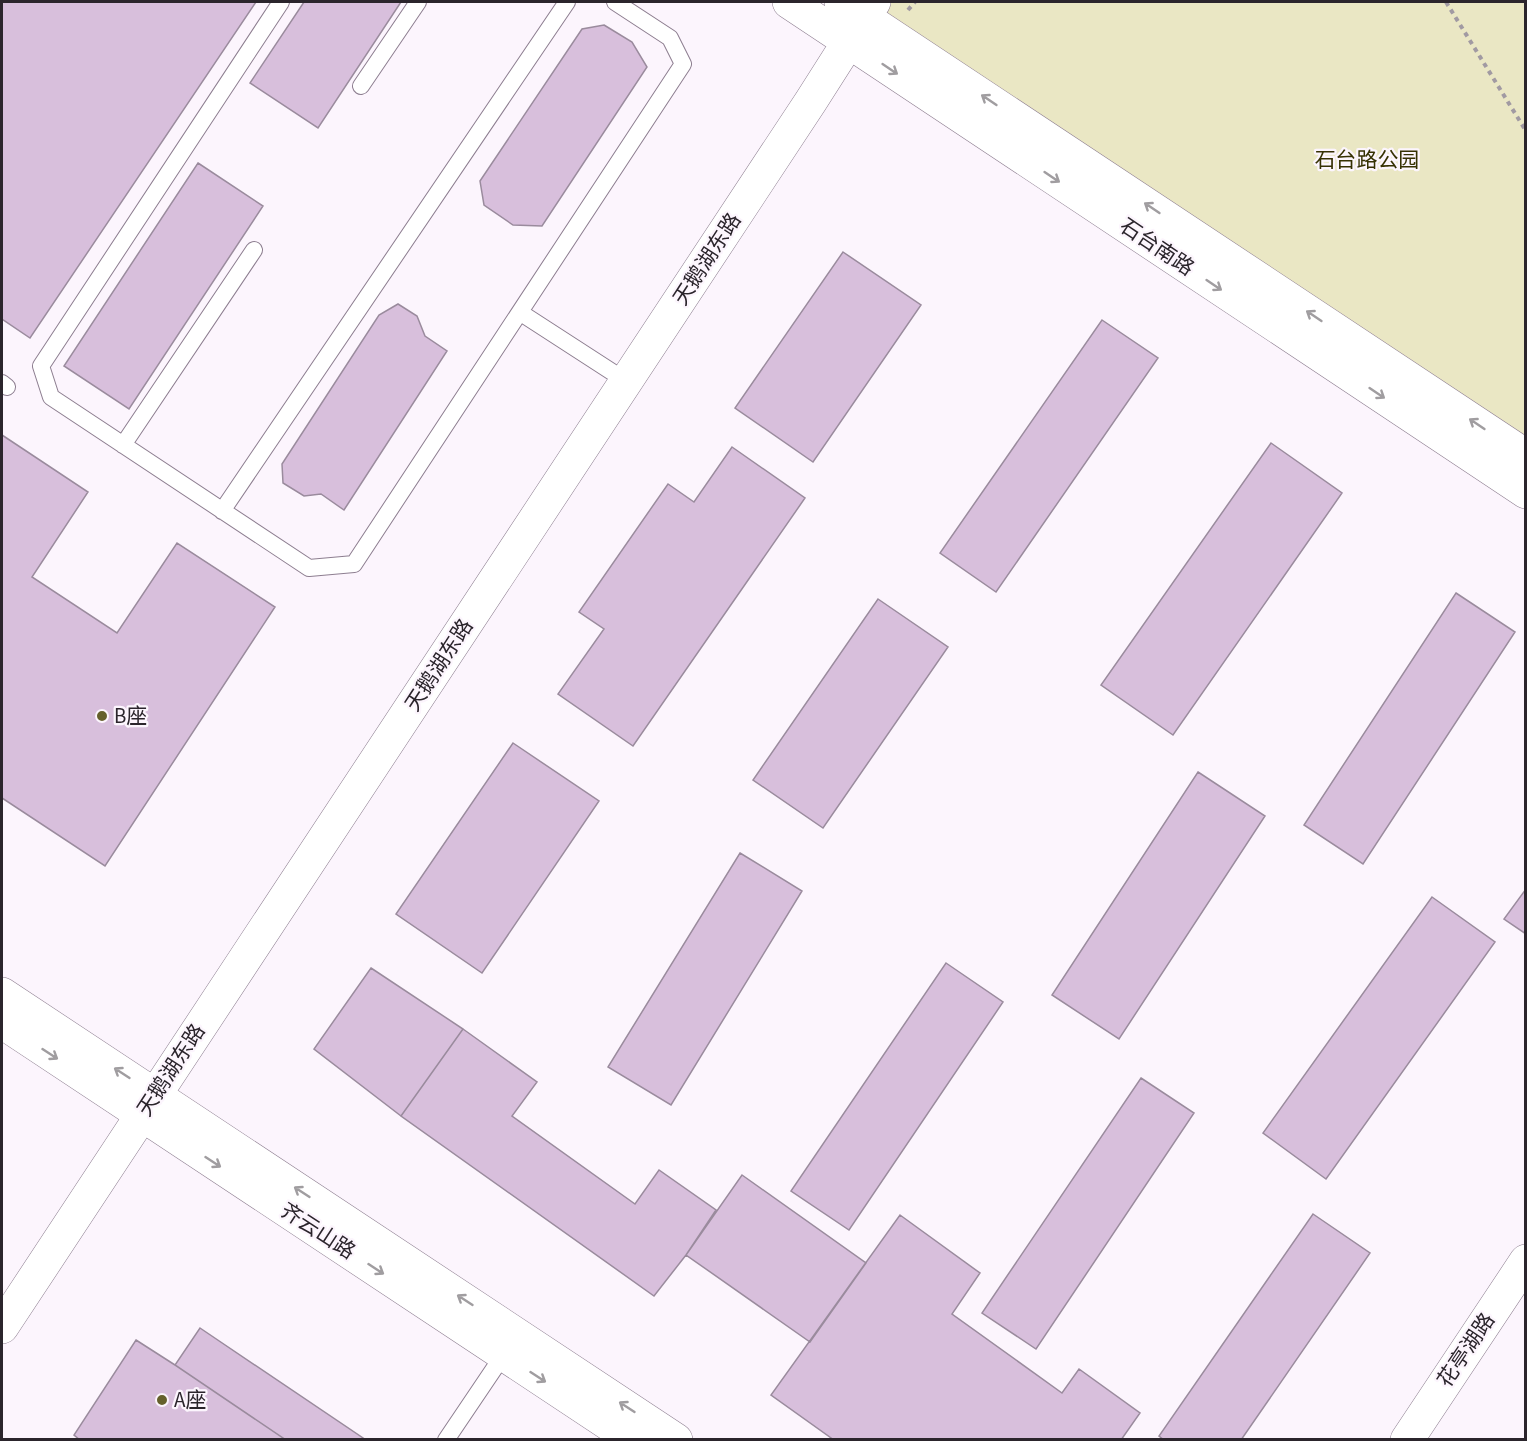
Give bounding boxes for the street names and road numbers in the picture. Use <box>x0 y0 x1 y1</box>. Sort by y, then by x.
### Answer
street label: 天鹅湖东路 <box>666 207 748 311</box>
street label: 石台南路 <box>1114 211 1200 283</box>
street label: 天鹅湖东路 <box>398 613 480 717</box>
street label: 天鹅湖东路 <box>130 1018 212 1122</box>
street label: 齐云山路 <box>275 1196 361 1266</box>
street label: 花亭湖路 <box>1430 1307 1502 1393</box>

